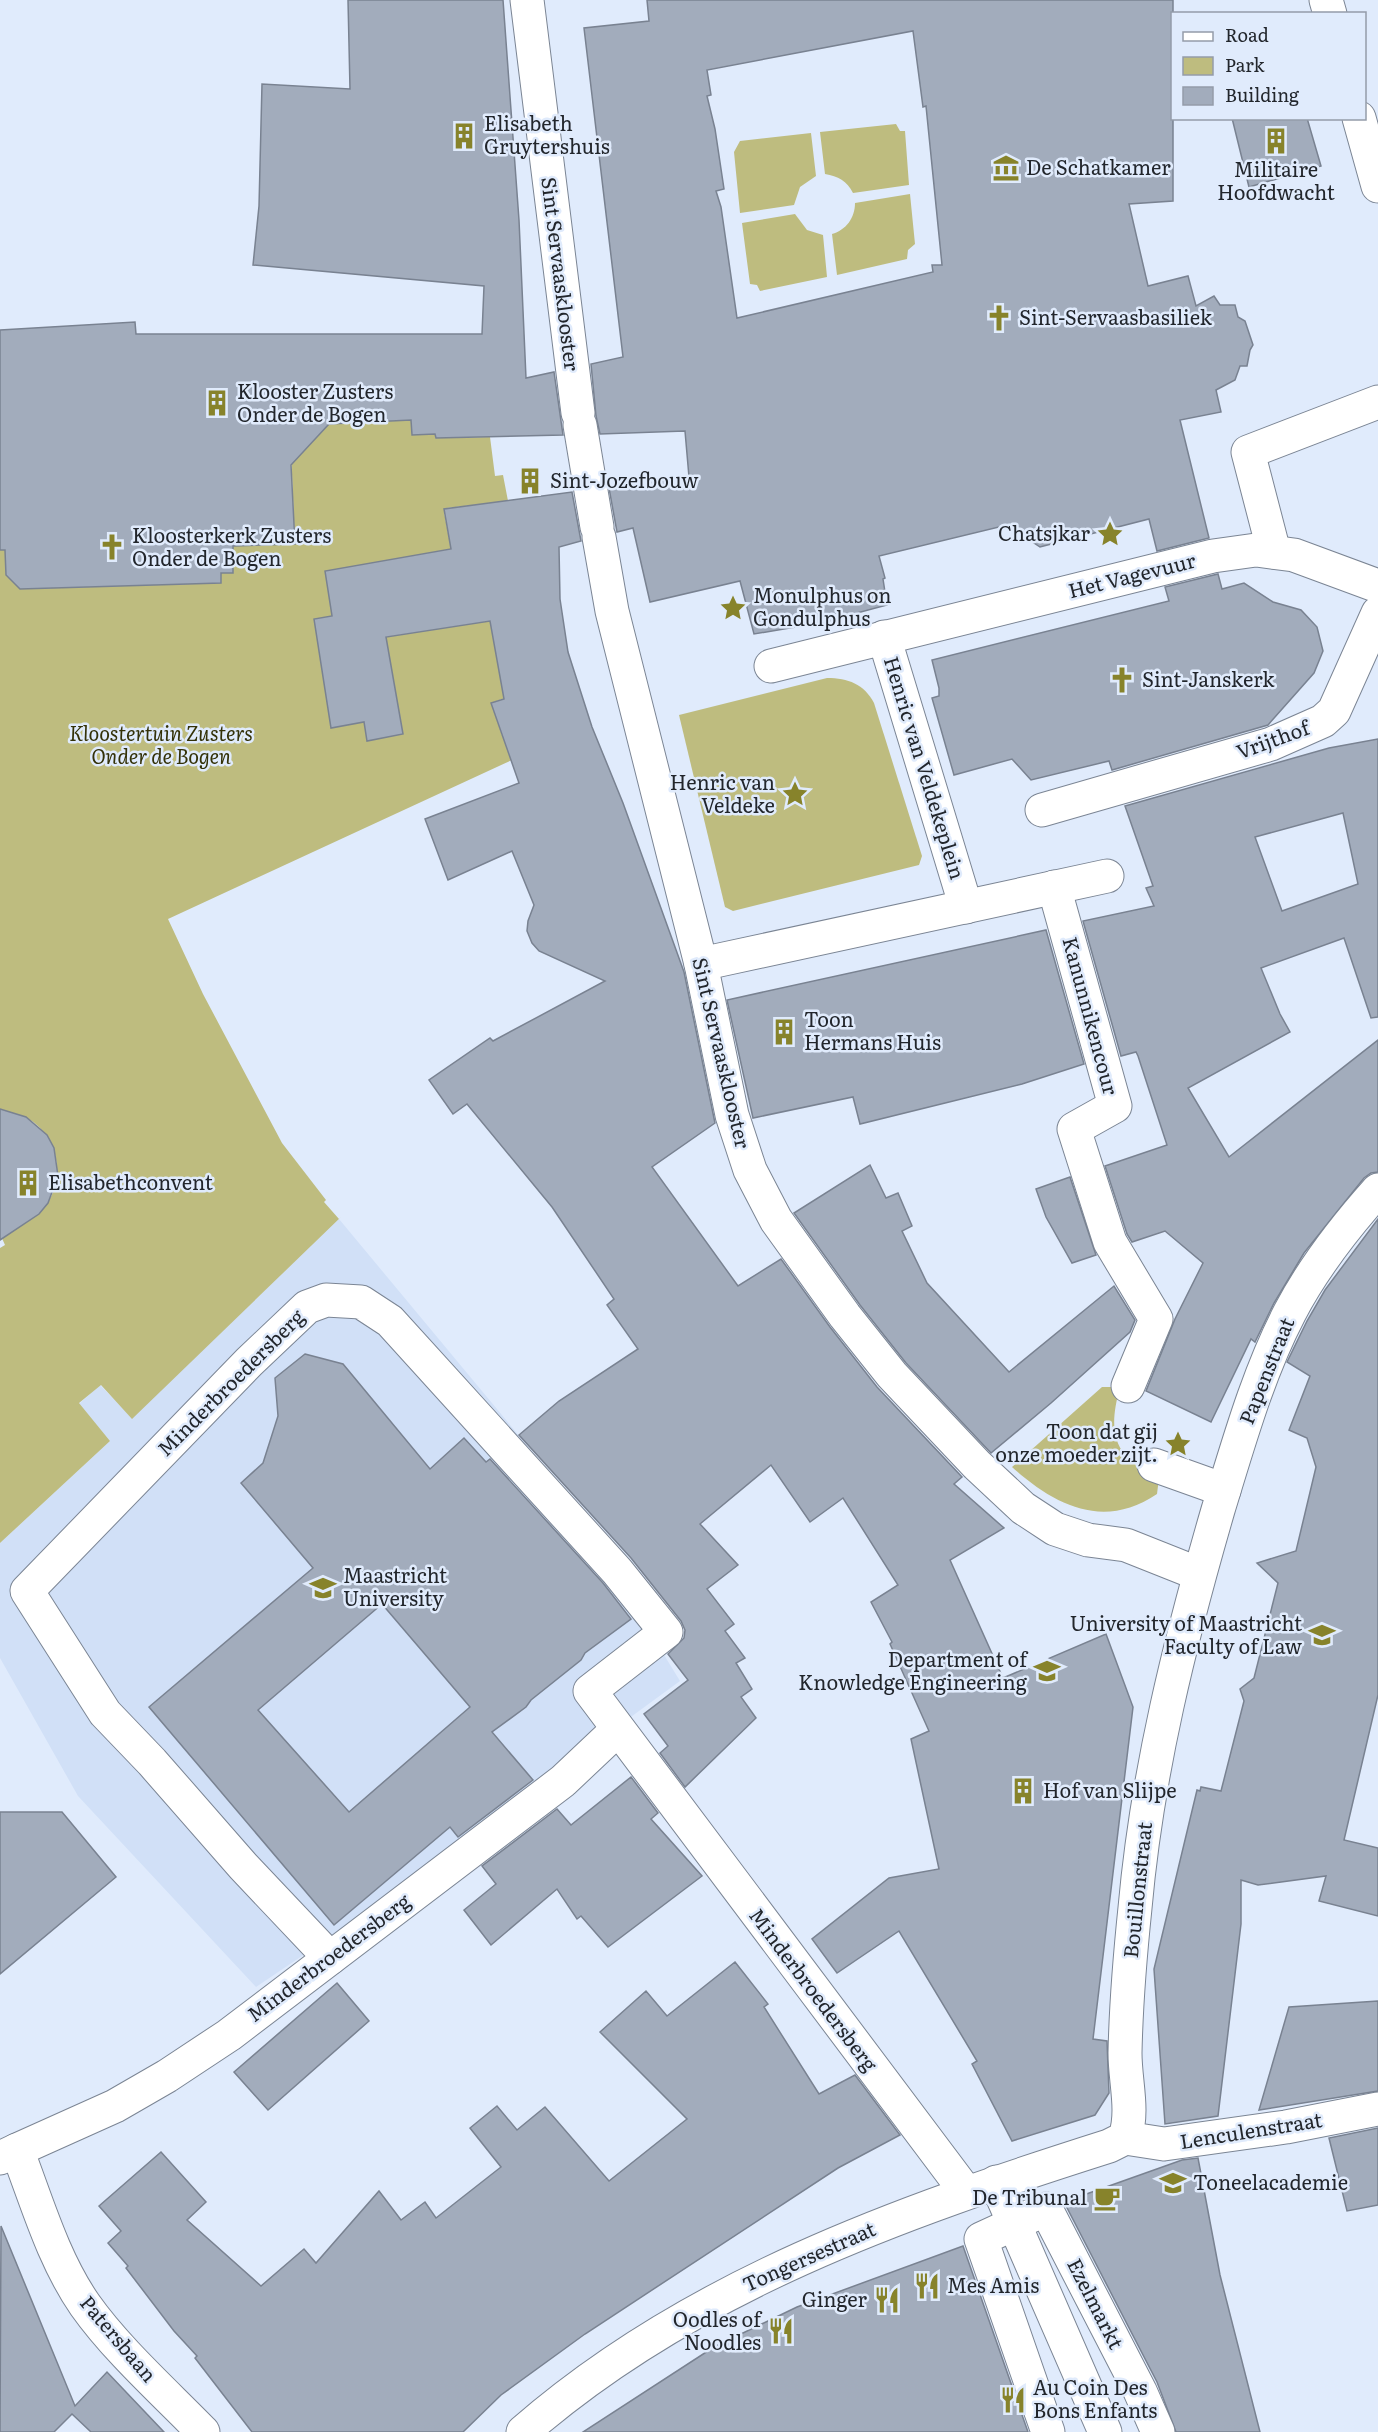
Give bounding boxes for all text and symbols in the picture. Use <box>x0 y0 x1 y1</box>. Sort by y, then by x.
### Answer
legend <box>1171 12 1366 120</box>
text: Road <box>1225 21 1269 48</box>
text: Park <box>1225 51 1266 78</box>
text: Building <box>1225 81 1300 108</box>
place label: Elisabeth Gruytershuis <box>484 107 610 160</box>
building icon: Elisabeth Gruytershuis <box>449 121 479 151</box>
building icon: Militaire Hoofdwacht <box>1261 126 1291 156</box>
place label: De Schatkamer <box>1026 151 1171 181</box>
museum icon: De Schatkamer <box>991 153 1021 183</box>
place label: Militaire Hoofdwacht <box>1217 153 1335 206</box>
street label: Sint Servaasklooster <box>535 175 589 373</box>
place label: Sint-Servaasbasiliek <box>1019 301 1213 331</box>
church icon: Sint-Servaasbasiliek <box>984 303 1014 333</box>
place label: Klooster Zusters Onder de Bogen <box>237 375 393 428</box>
building icon: Klooster Zusters Onder de Bogen <box>202 388 232 418</box>
place label: Sint-Jozefbouw <box>550 464 699 494</box>
building icon: Sint-Jozefbouw <box>515 466 545 496</box>
place label: Chatsjkar <box>998 517 1091 547</box>
place label: Kloosterkerk Zusters Onder de Bogen <box>132 519 331 572</box>
place icon: Chatsjkar <box>1095 519 1125 549</box>
church icon: Kloosterkerk Zusters Onder de Bogen <box>97 532 127 562</box>
street label: Het Vagevuur <box>1065 544 1199 604</box>
place label: Monulphus on Gondulphus <box>753 579 891 632</box>
place icon: Monulphus on Gondulphus <box>718 593 748 623</box>
street label: Henric van Veldekeplein <box>878 652 974 883</box>
place label: Sint-Janskerk <box>1142 663 1275 693</box>
church icon: Sint-Janskerk <box>1107 665 1137 695</box>
street label: Vrijthof <box>1232 710 1315 765</box>
park label: Kloostertuin Zusters Onder de Bogen <box>69 717 253 770</box>
place label: Henric van Veldeke <box>670 766 775 819</box>
place icon: Henric van Veldeke <box>780 779 810 809</box>
street label: Kanunnikencour <box>1056 933 1128 1098</box>
street label: Sint Servaasklooster <box>686 954 760 1152</box>
place label: Toon Hermans Huis <box>804 1003 941 1056</box>
building icon: Toon Hermans Huis <box>769 1017 799 1047</box>
place label: Elisabethconvent <box>48 1166 213 1196</box>
building icon: Elisabethconvent <box>13 1168 43 1198</box>
street label: Minderbroedersberg <box>149 1301 311 1462</box>
street label: Papenstraat <box>1230 1312 1300 1428</box>
place label: Toon dat gij onze moeder zijt. <box>995 1415 1158 1468</box>
place icon: Toon dat gij onze moeder zijt. <box>1163 1429 1193 1459</box>
place label: Maastricht University <box>343 1559 447 1612</box>
school or university icon: Maastricht University <box>308 1573 338 1603</box>
place label: University of Maastricht Faculty of Law <box>1070 1607 1303 1660</box>
school or university icon: University of Maastricht Faculty of Law <box>1307 1620 1337 1650</box>
place label: Department of Knowledge Engineering <box>798 1643 1029 1696</box>
school or university icon: Department of Knowledge Engineering <box>1032 1656 1062 1686</box>
place label: Hof van Slijpe <box>1043 1774 1177 1804</box>
building icon: Hof van Slijpe <box>1008 1776 1038 1806</box>
street label: Bouillonstraat <box>1114 1820 1158 1959</box>
street label: Minderbroedersberg <box>240 1884 416 2028</box>
street label: Minderbroedersberg <box>743 1901 887 2077</box>
street label: Lenculenstraat <box>1178 2103 1324 2155</box>
place label: Toneelacademie <box>1193 2166 1348 2196</box>
school or university icon: Toneelacademie <box>1158 2168 1188 2198</box>
place label: De Tribunal <box>972 2181 1087 2211</box>
cafe icon: De Tribunal <box>1092 2183 1122 2213</box>
street label: Tongersestraat <box>737 2212 879 2298</box>
street label: Ezelmarkt <box>1061 2252 1132 2354</box>
place label: Mes Amis <box>947 2269 1039 2299</box>
restaurant icon: Mes Amis <box>912 2271 942 2301</box>
place label: Ginger <box>802 2283 868 2313</box>
restaurant icon: Ginger <box>872 2285 902 2315</box>
street label: Patersbaan <box>74 2288 165 2388</box>
place label: Oodles of Noodles <box>673 2303 763 2356</box>
restaurant icon: Oodles of Noodles <box>766 2316 796 2346</box>
place label: Au Coin Des Bons Enfants <box>1033 2371 1157 2424</box>
restaurant icon: Au Coin Des Bons Enfants <box>998 2385 1028 2415</box>

